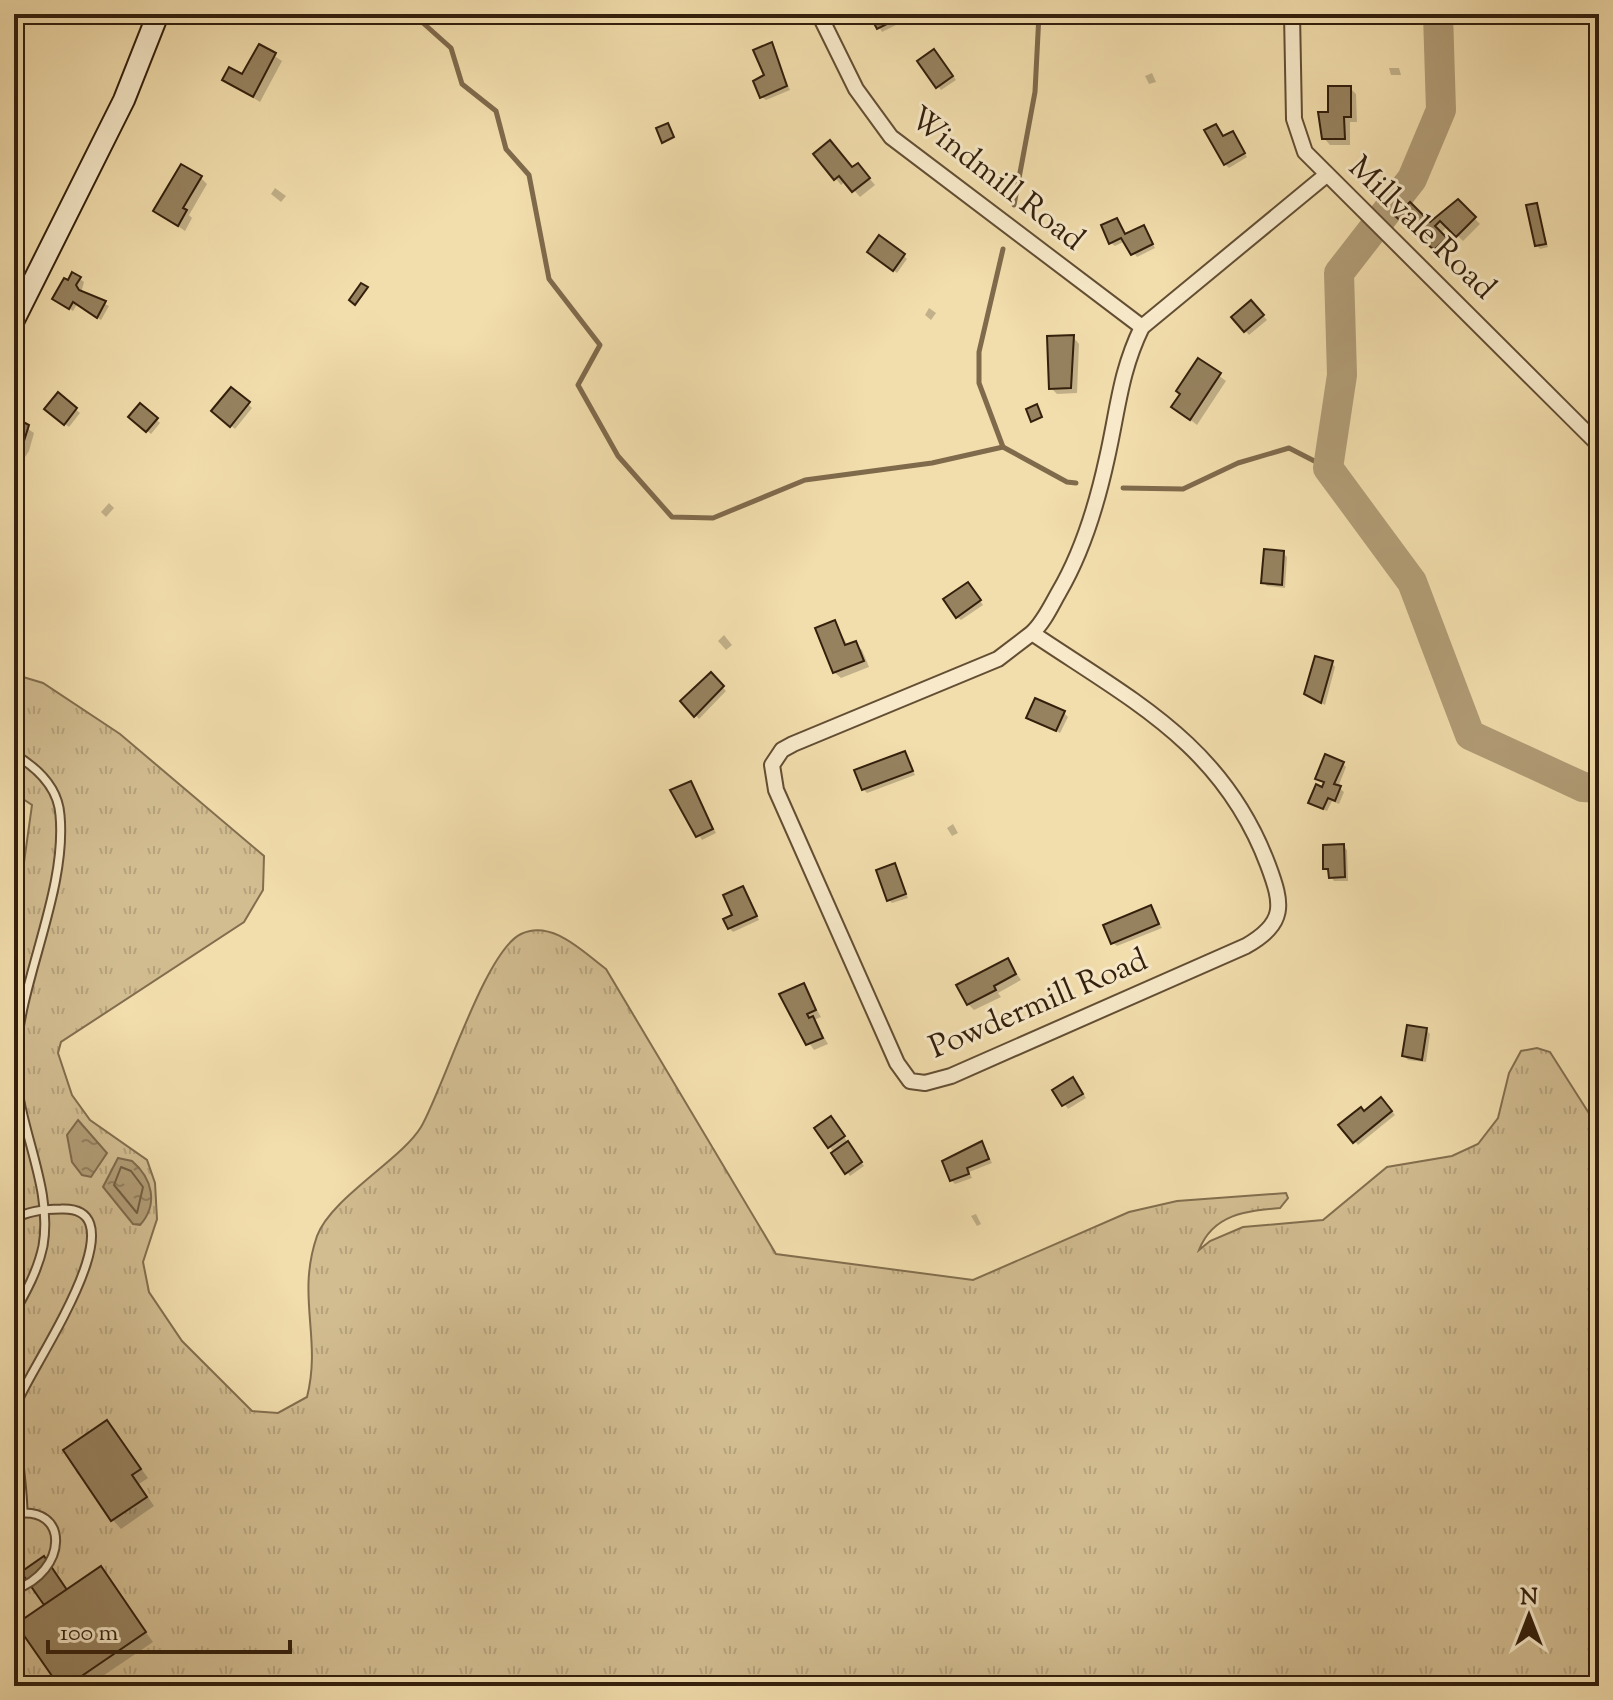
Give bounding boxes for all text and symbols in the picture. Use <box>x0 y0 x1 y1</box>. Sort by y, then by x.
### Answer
street label: Windmill Road <box>898 97 1094 263</box>
street label: Millvale Road <box>1337 147 1505 311</box>
street label: Powdermill Road <box>923 938 1155 1072</box>
north arrow <box>1489 1576 1569 1656</box>
text: N <box>1520 1583 1538 1615</box>
scale bar <box>48 1604 290 1654</box>
text: 100 m <box>60 1617 118 1651</box>

